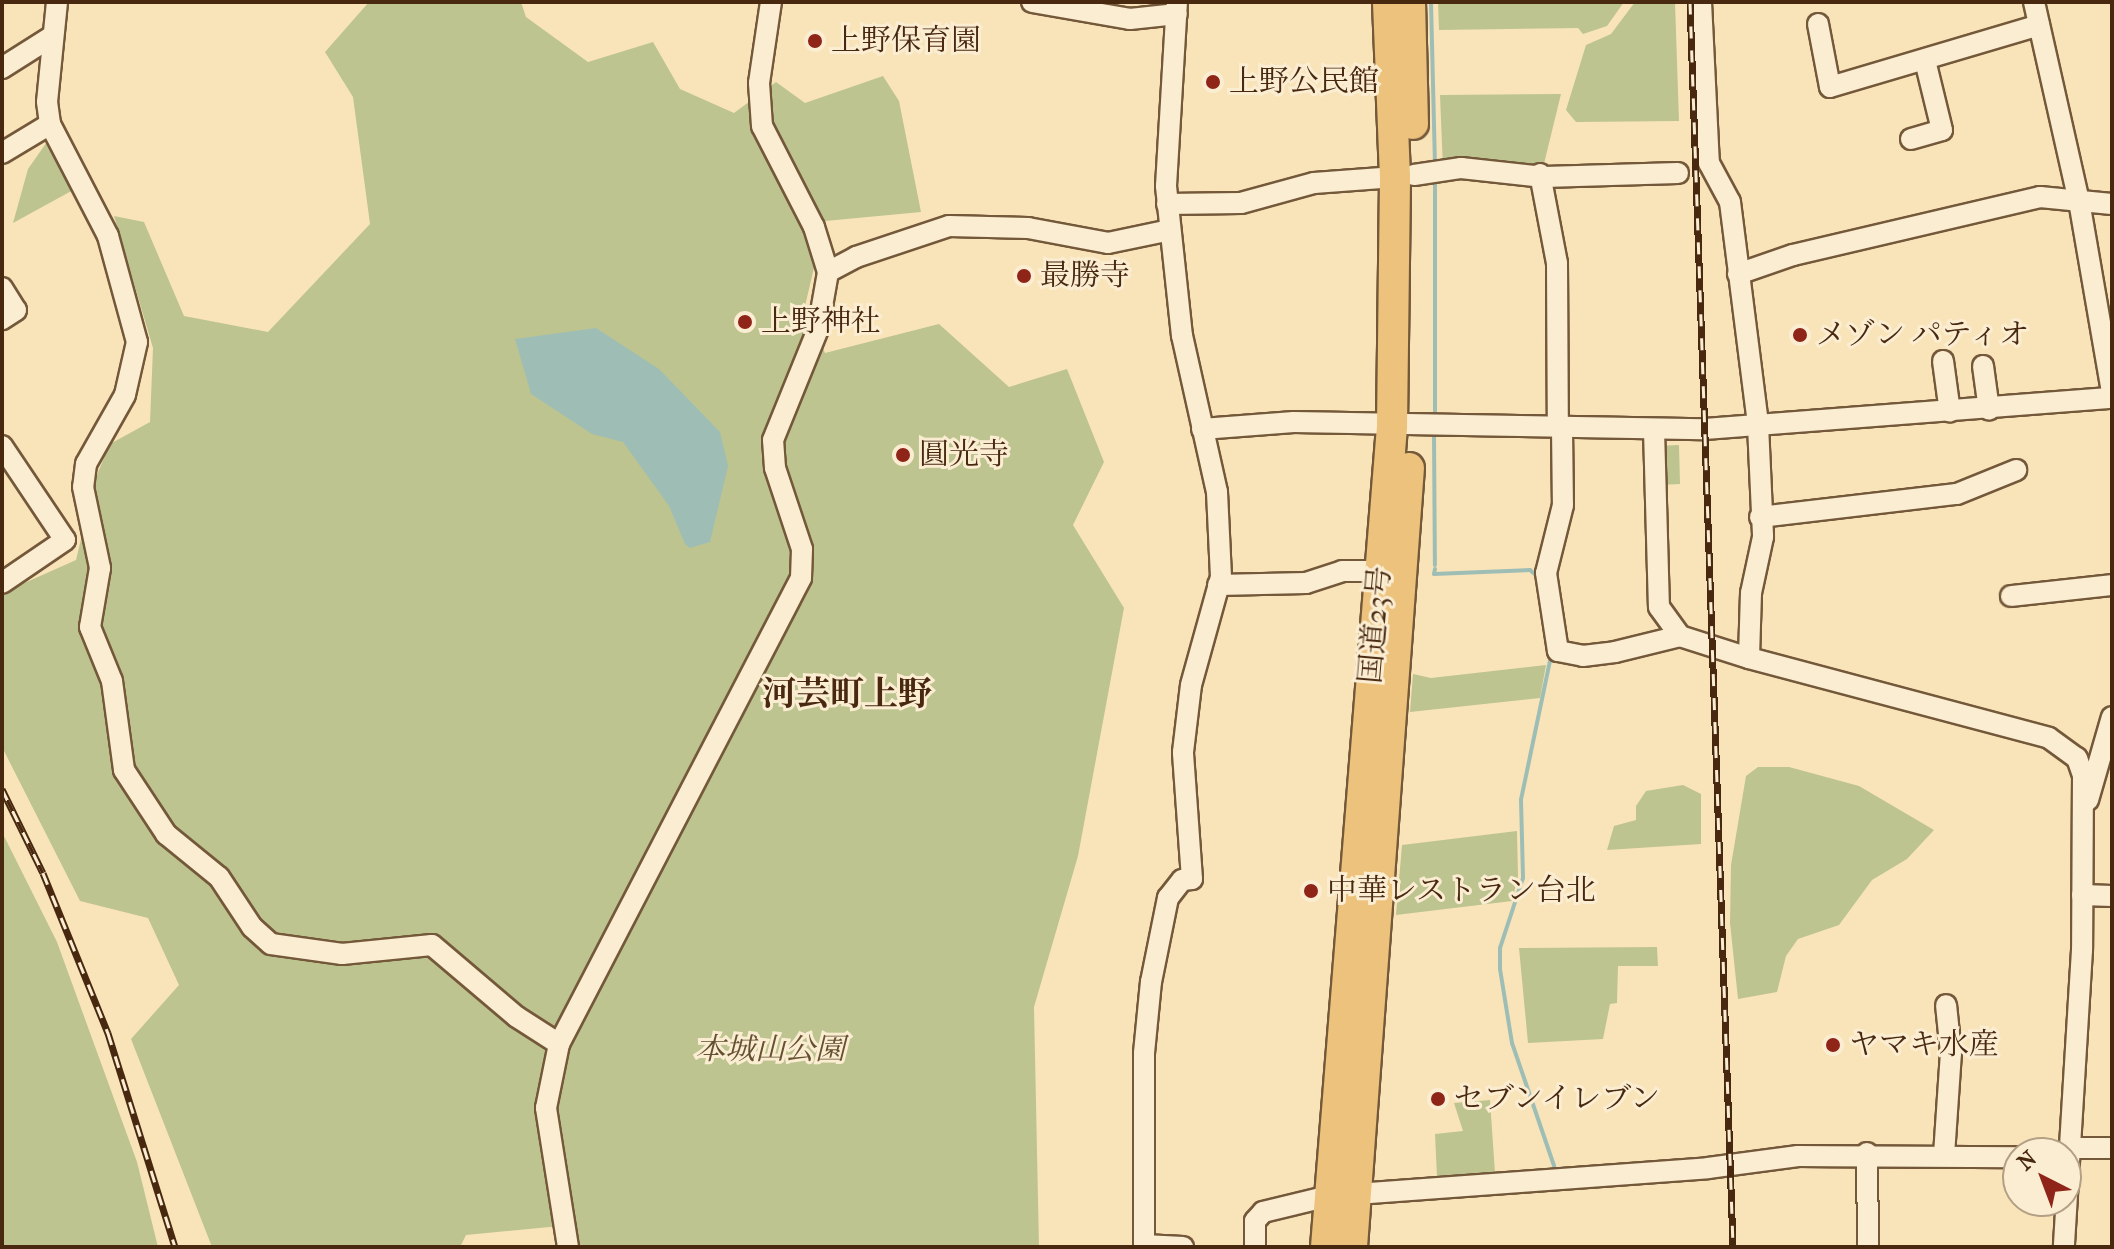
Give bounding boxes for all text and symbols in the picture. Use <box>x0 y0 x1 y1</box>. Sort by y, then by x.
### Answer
place label: 上野保育園 <box>831 23 981 59</box>
marker: 上野保育園 <box>806 32 824 50</box>
place label: 上野公民館 <box>1229 64 1379 100</box>
marker: 上野公民館 <box>1204 73 1222 91</box>
place label: 最勝寺 <box>1040 258 1130 294</box>
marker: 最勝寺 <box>1015 267 1033 285</box>
place label: 上野神社 <box>761 304 881 340</box>
marker: 上野神社 <box>736 313 754 331</box>
place label: メゾン パティオ <box>1816 317 2032 353</box>
marker: メゾン パティオ <box>1791 326 1809 344</box>
place label: 圓光寺 <box>919 437 1009 473</box>
marker: 圓光寺 <box>894 446 912 464</box>
street label: 国道23号 <box>1353 565 1399 685</box>
district label: 河芸町上野 <box>762 675 932 715</box>
place label: 中華レストラン台北 <box>1327 873 1597 909</box>
marker: 中華レストラン台北 <box>1302 882 1320 900</box>
place label: ヤマキ水産 <box>1849 1027 1999 1063</box>
park label: 本城山公園 <box>695 1032 845 1068</box>
marker: ヤマキ水産 <box>1824 1036 1842 1054</box>
place label: セブンイレブン <box>1454 1081 1664 1117</box>
marker: セブンイレブン <box>1429 1090 1447 1108</box>
north arrow <box>2002 1137 2082 1217</box>
text: N <box>2012 1145 2042 1176</box>

